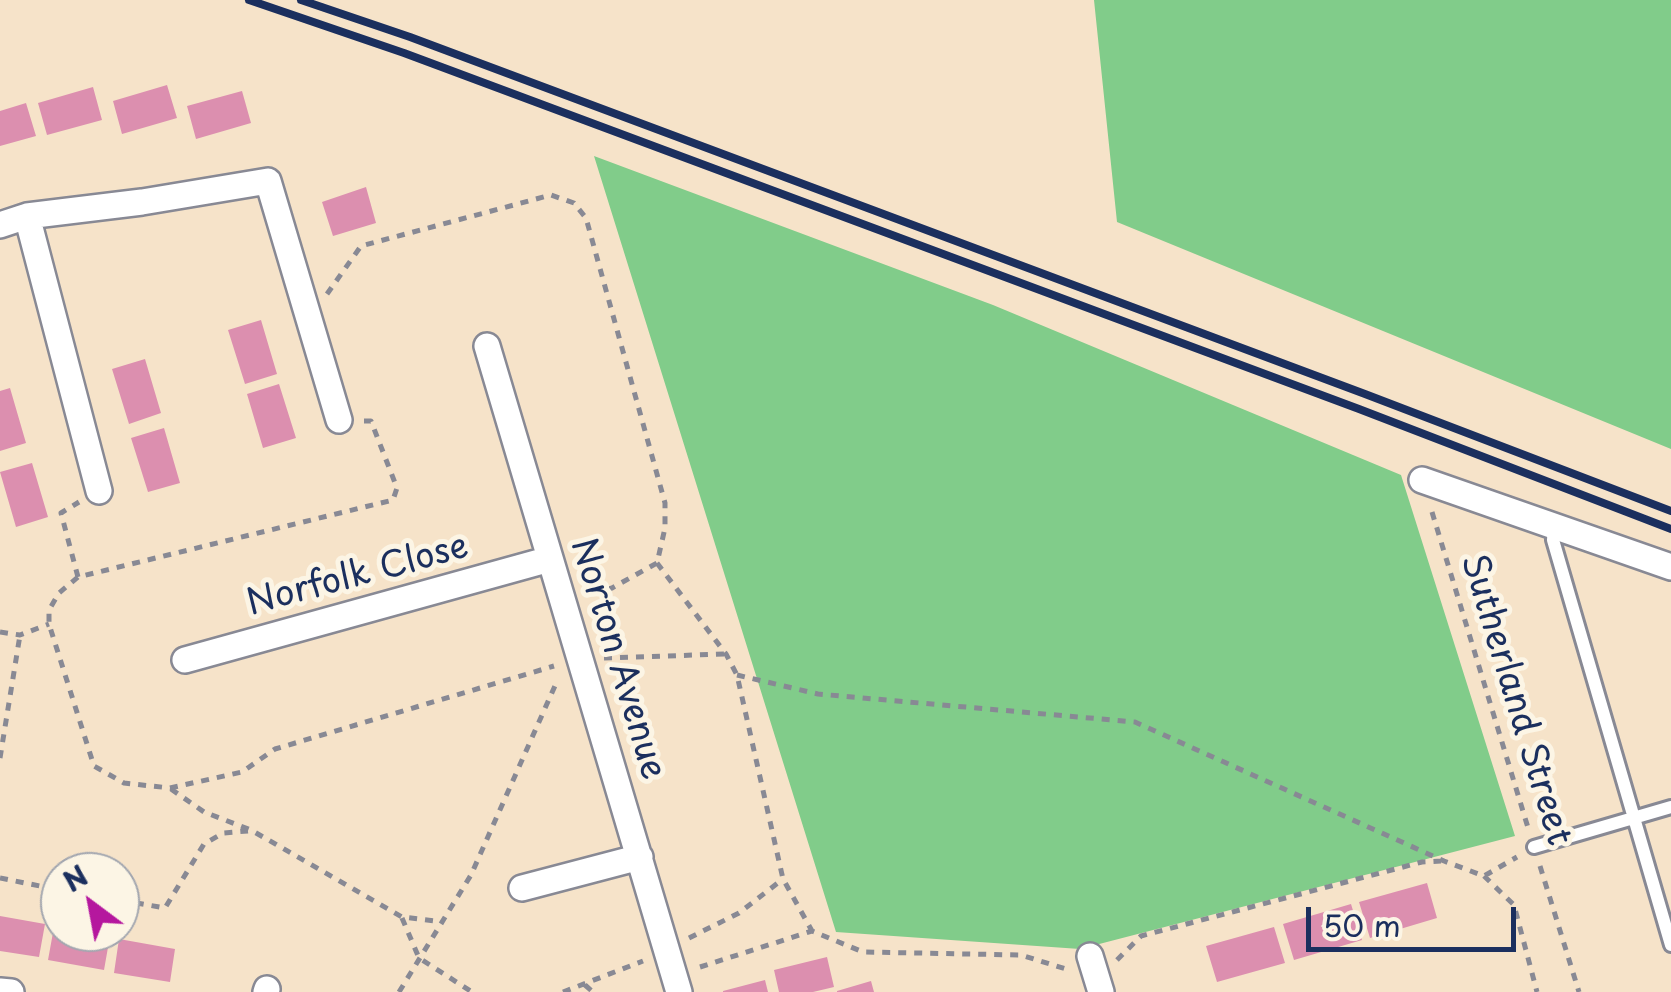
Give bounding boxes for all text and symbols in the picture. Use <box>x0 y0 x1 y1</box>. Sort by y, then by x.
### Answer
street label: Norfolk Close <box>243 526 473 626</box>
street label: Norton Avenue <box>560 533 674 785</box>
street label: Sutherland Street <box>1451 549 1579 851</box>
north arrow <box>40 852 140 952</box>
text: N <box>54 854 96 902</box>
scale bar <box>1311 887 1521 949</box>
text: 50 m <box>1323 902 1401 947</box>

